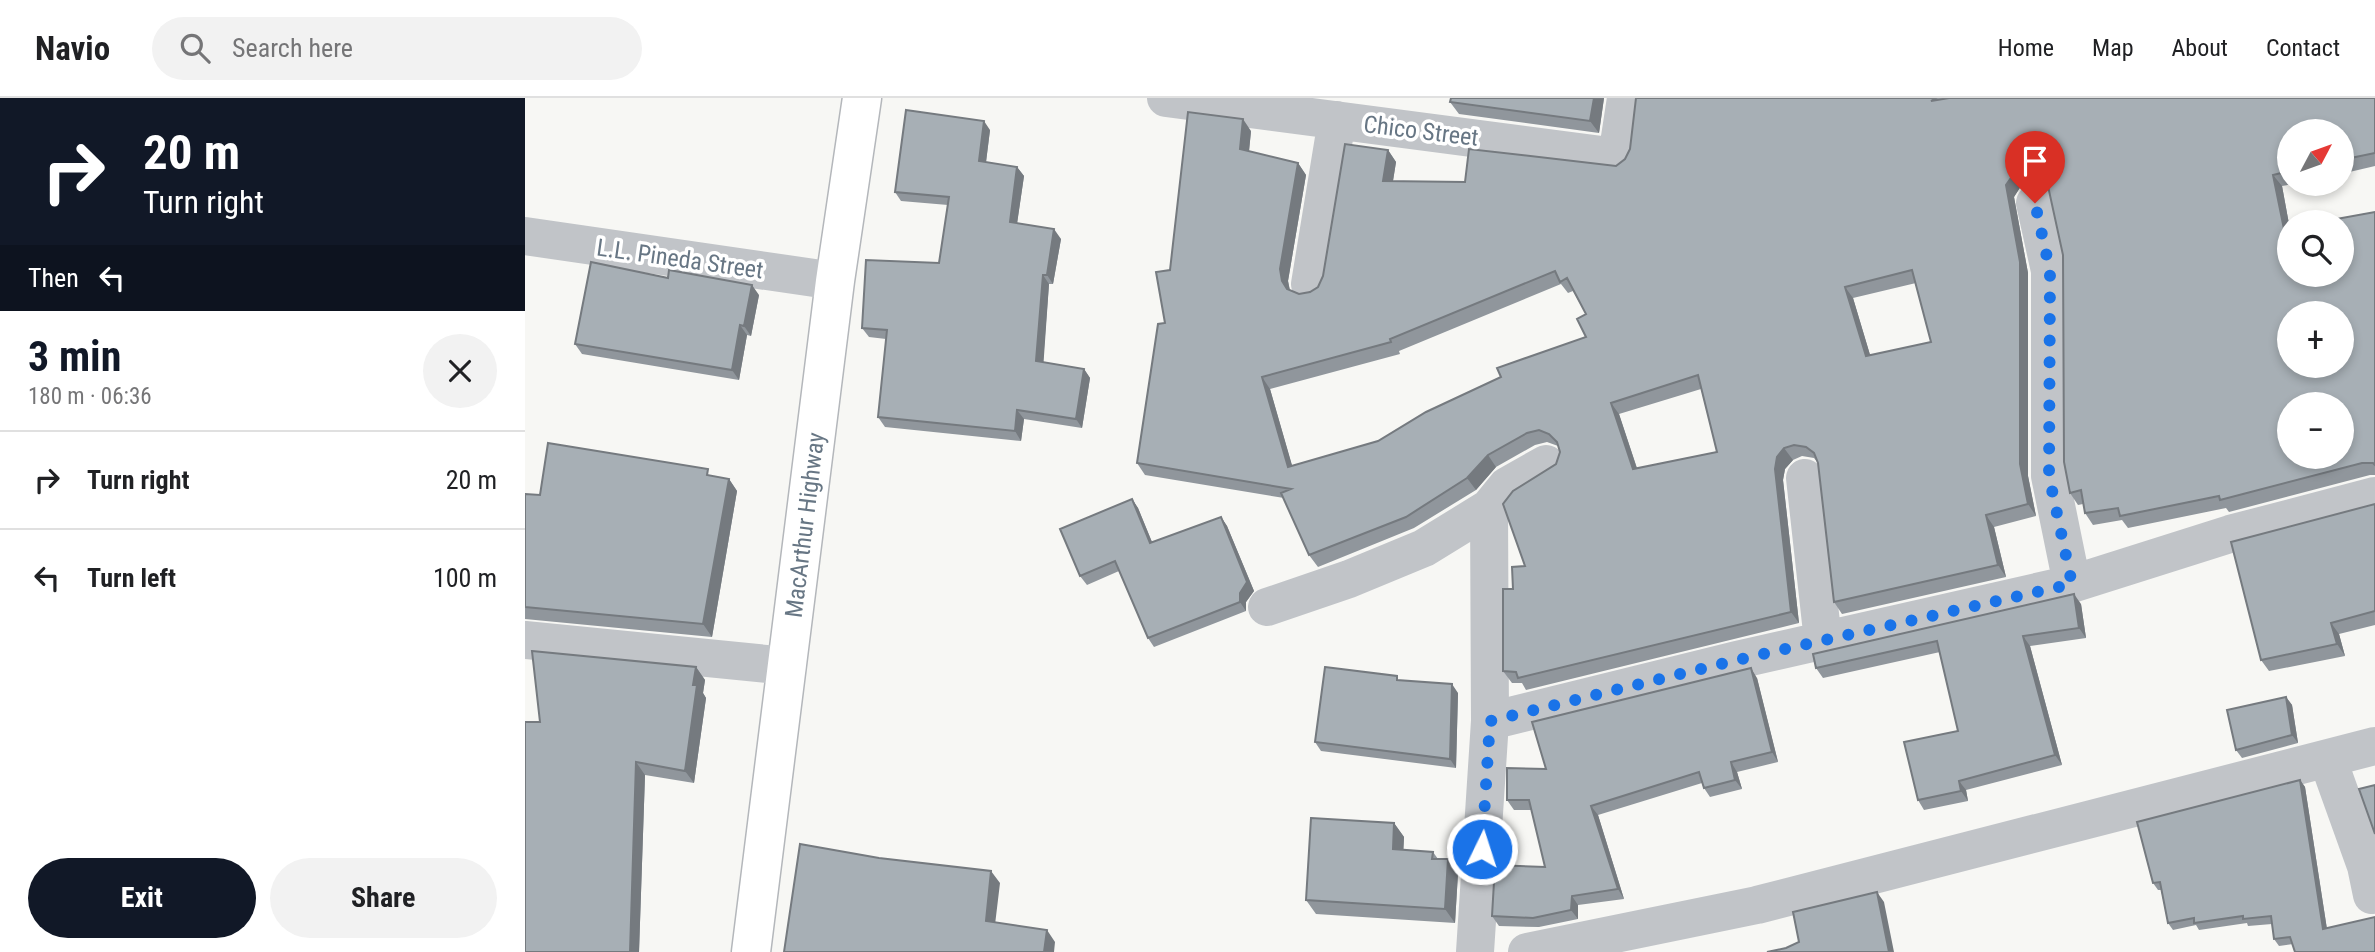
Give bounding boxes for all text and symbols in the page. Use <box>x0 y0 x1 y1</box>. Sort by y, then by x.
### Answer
search box <box>152 17 642 80</box>
text: Navio <box>35 29 110 68</box>
icon: search <box>176 29 214 67</box>
text: Search here <box>232 33 353 63</box>
text: Home <box>1998 34 2054 62</box>
text: Map <box>2092 34 2134 62</box>
text: About <box>2172 34 2228 62</box>
text: Contact <box>2266 34 2340 62</box>
street label: Chico Street <box>1362 110 1480 152</box>
north arrow <box>2277 119 2354 196</box>
map controls <box>2277 119 2354 469</box>
text: 20 m <box>143 124 240 181</box>
icon: right <box>28 126 119 217</box>
pin <box>2005 131 2065 203</box>
icon: arrive <box>2016 142 2054 180</box>
text: Turn right <box>143 183 264 221</box>
button: search <box>2277 210 2354 287</box>
street label: L.L. Pineda Street <box>595 233 765 285</box>
icon: left <box>93 259 131 297</box>
text: Then <box>28 263 79 293</box>
button: + <box>2277 301 2354 378</box>
text: 3 min <box>28 332 121 381</box>
button: close <box>423 334 497 408</box>
text: 180 m · 06:36 <box>28 383 152 410</box>
button: − <box>2277 392 2354 469</box>
street label: MacArthur Highway <box>780 431 830 619</box>
icon: right <box>28 461 66 499</box>
text: Turn right <box>87 465 189 495</box>
text: 20 m <box>446 465 497 495</box>
icon: left <box>28 559 66 597</box>
text: Turn left <box>87 563 176 593</box>
text: 100 m <box>433 563 497 593</box>
position arrow <box>1445 812 1519 886</box>
button: Exit <box>28 858 256 938</box>
button: Share <box>270 858 497 938</box>

